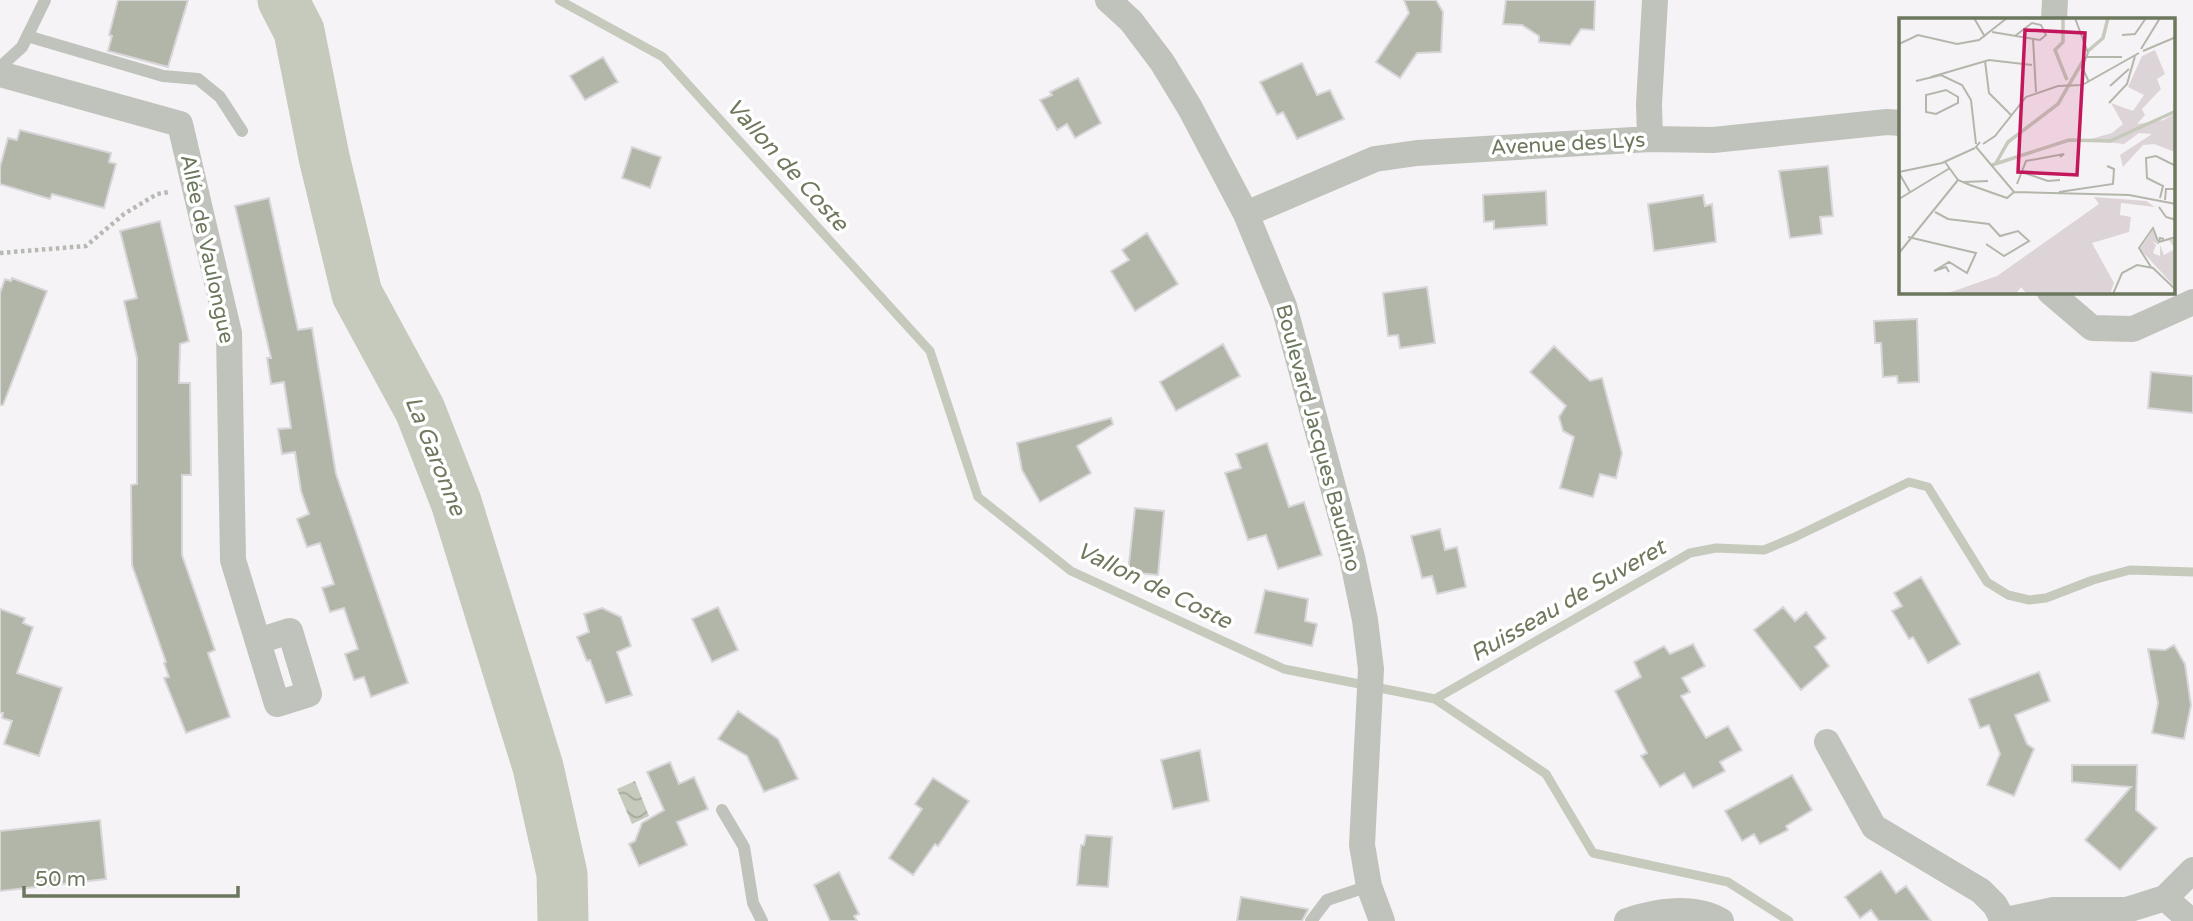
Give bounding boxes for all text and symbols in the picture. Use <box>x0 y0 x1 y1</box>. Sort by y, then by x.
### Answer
inset map <box>1899 18 2176 294</box>
water label: Vallon de Coste <box>720 93 855 239</box>
street label: Avenue des Lys <box>1490 127 1646 161</box>
street label: Allée de Vaulongue <box>175 152 239 346</box>
street label: Boulevard Jacques Baudino <box>1270 302 1366 574</box>
water label: La Garonne <box>398 392 472 521</box>
water label: Ruisseau de Suveret <box>1465 533 1673 668</box>
water label: Vallon de Coste <box>1072 536 1238 636</box>
scale bar <box>24 855 238 899</box>
text: 50 m <box>35 867 86 892</box>

